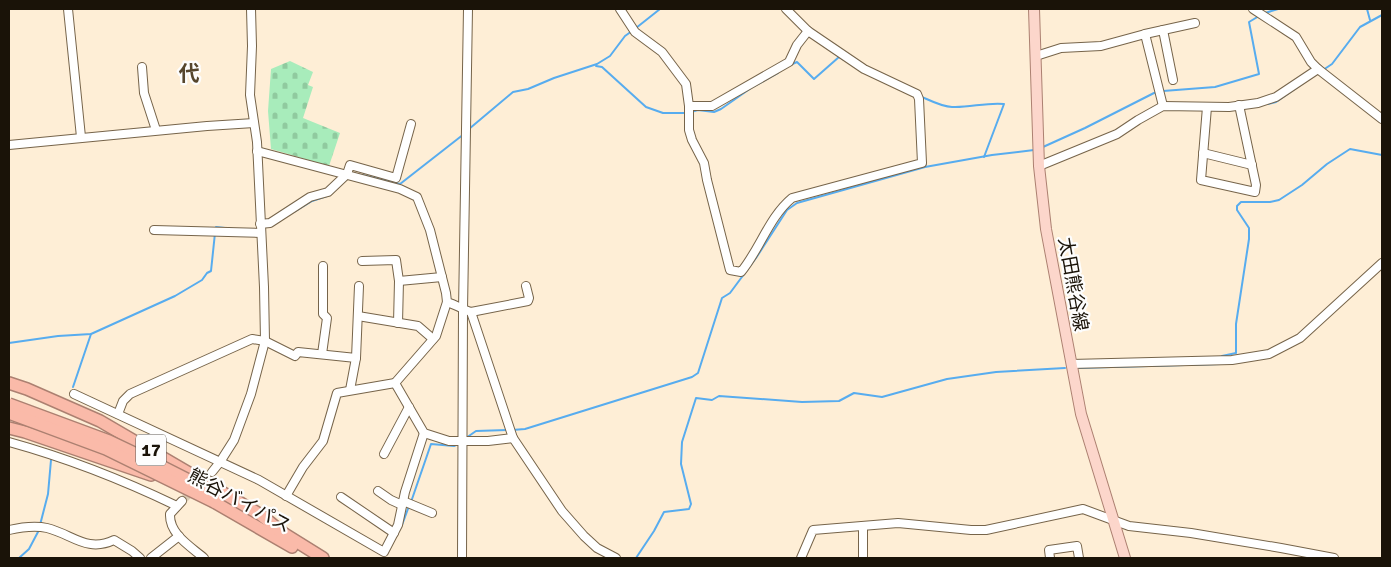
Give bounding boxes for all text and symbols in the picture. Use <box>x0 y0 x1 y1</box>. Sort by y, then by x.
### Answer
district label: 代 <box>179 61 200 87</box>
street label: 太田熊谷線 <box>1053 235 1093 333</box>
road number: 17 <box>136 434 166 466</box>
street label: 熊谷バイパス <box>184 464 295 538</box>

